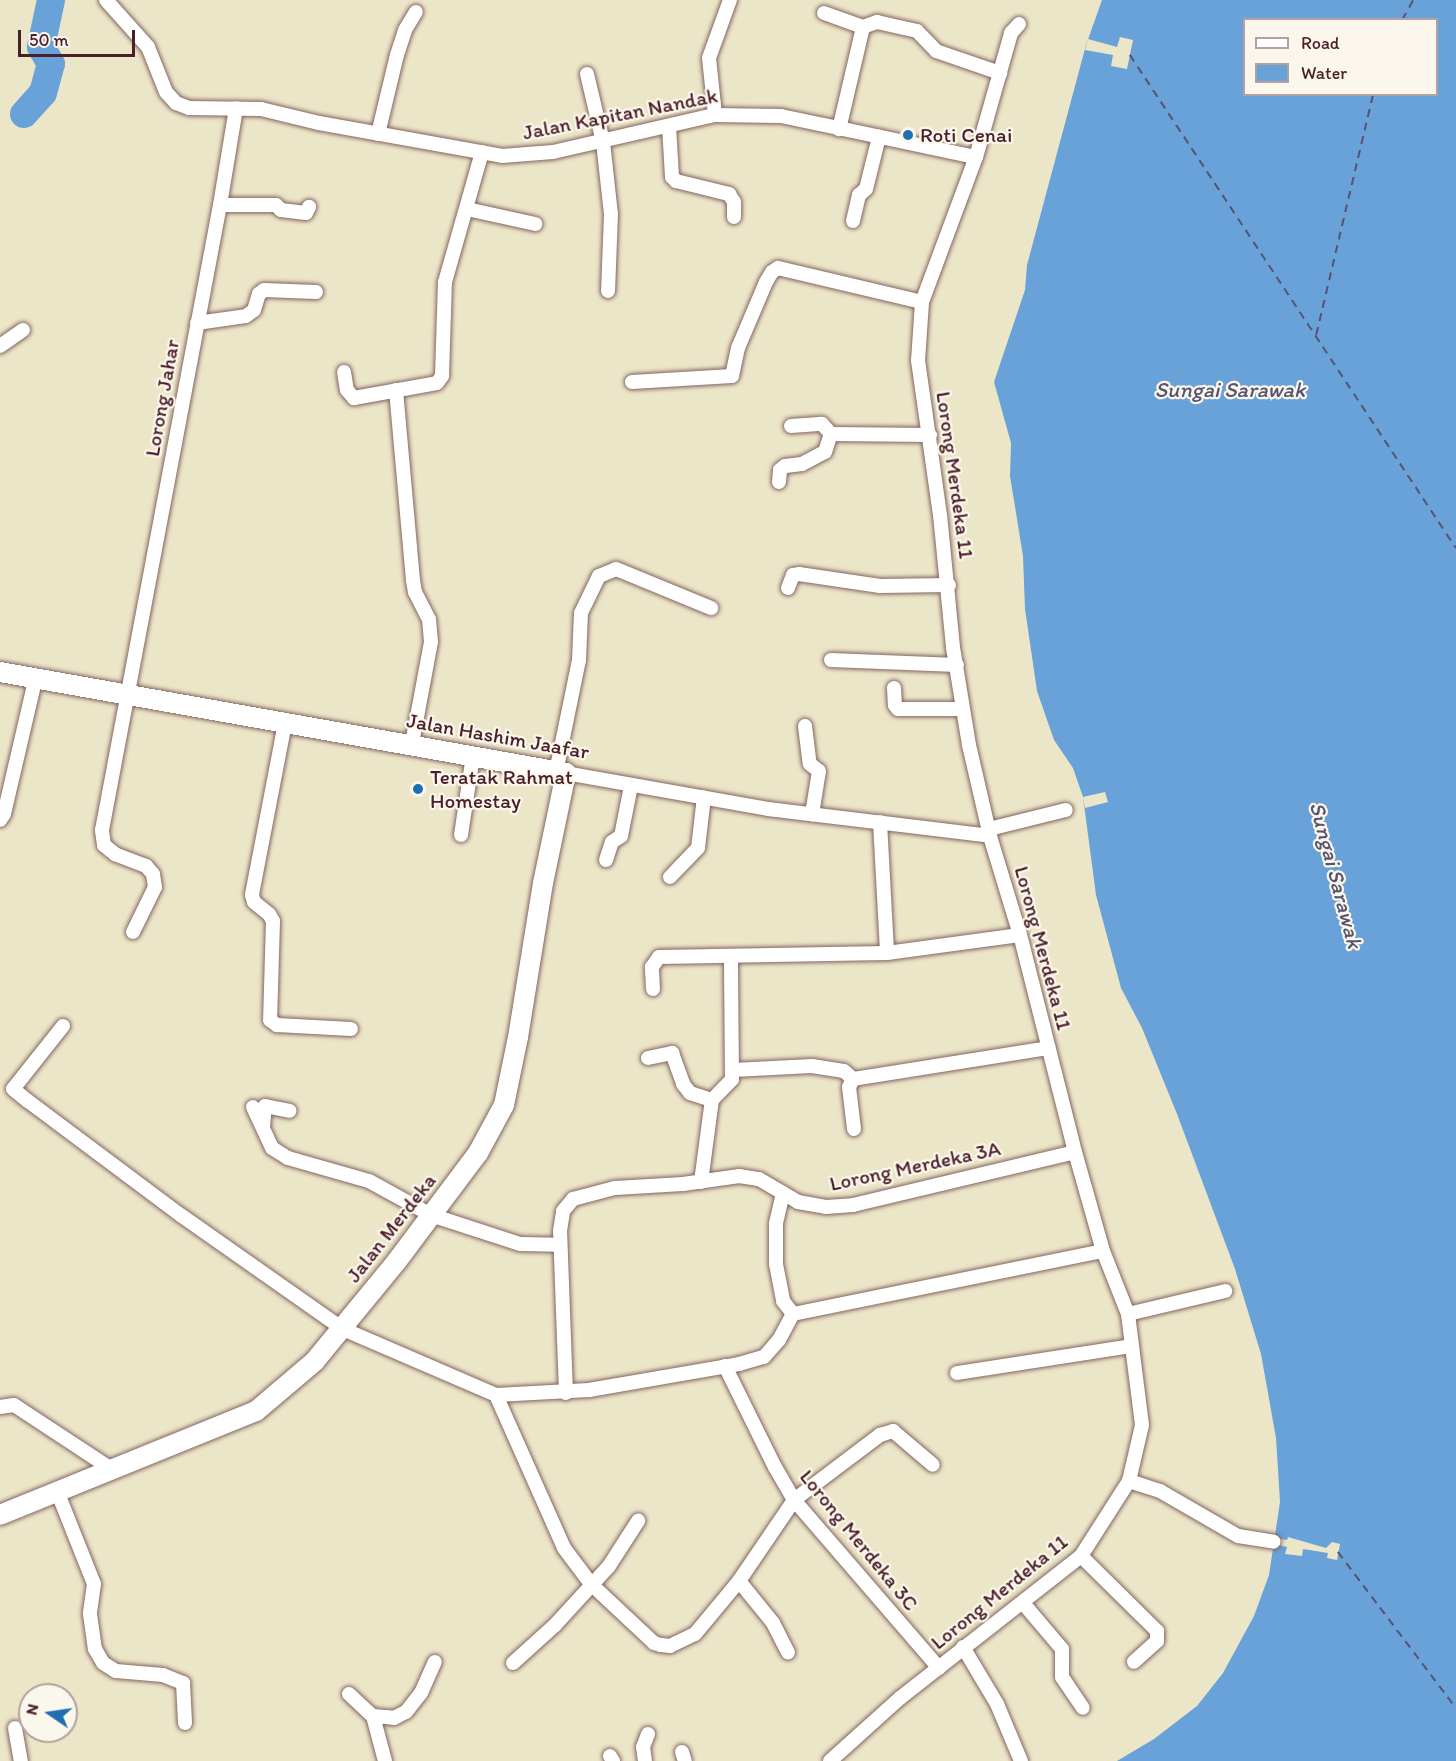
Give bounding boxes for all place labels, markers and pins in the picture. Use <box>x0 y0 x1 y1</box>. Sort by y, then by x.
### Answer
place label: Roti Cenai <box>920 122 1012 148</box>
marker: Roti Cenai <box>901 128 915 142</box>
place label: Teratak Rahmat Homestay <box>430 764 573 814</box>
marker: Teratak Rahmat Homestay <box>411 782 425 796</box>

